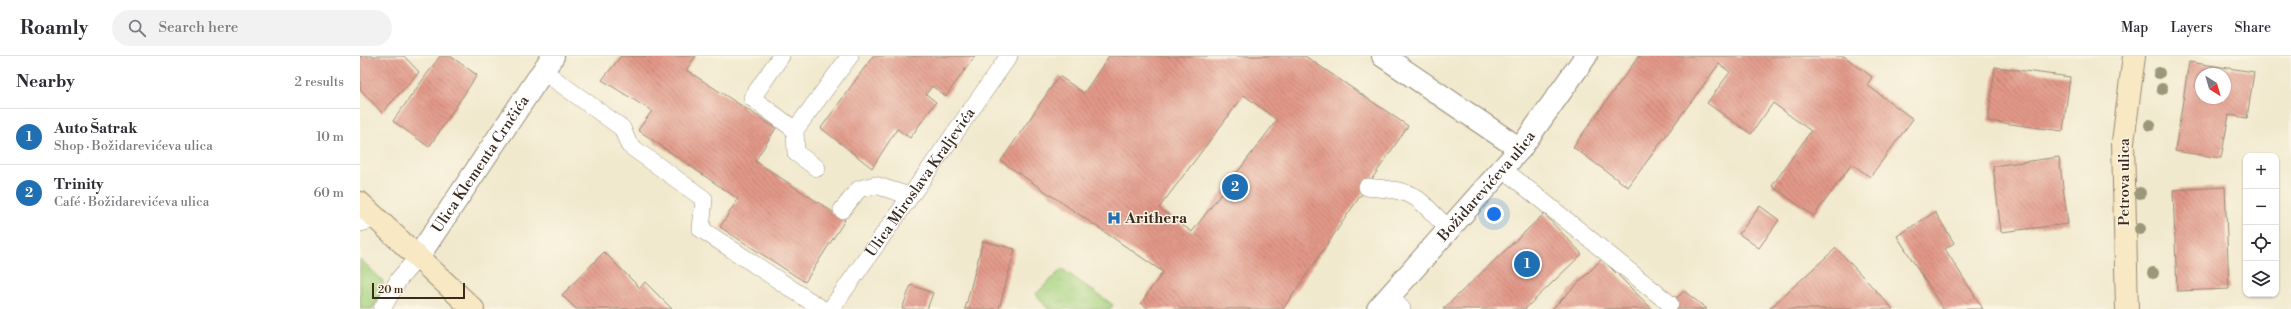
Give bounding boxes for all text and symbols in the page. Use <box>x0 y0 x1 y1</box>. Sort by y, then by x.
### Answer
search box <box>112 10 392 46</box>
text: Roamly <box>20 16 88 40</box>
icon: search <box>126 17 148 39</box>
text: Search here <box>158 18 238 37</box>
text: Map <box>2121 19 2148 37</box>
text: Layers <box>2170 19 2213 37</box>
text: Share <box>2235 19 2271 37</box>
north arrow <box>2195 68 2231 104</box>
text: Nearby <box>16 71 75 93</box>
text: 2 results <box>295 74 344 90</box>
street label: Ulica Klementa Crnčića <box>428 92 534 237</box>
street label: Ulica Miroslava Kraljevića <box>862 104 980 261</box>
text: Auto Šatrak <box>54 119 137 138</box>
street label: Božidarevićeva ulica <box>1433 127 1540 246</box>
text: 1 <box>26 129 32 145</box>
text: 10 m <box>316 129 344 145</box>
text: Shop · Božidarevićeva ulica <box>54 138 213 154</box>
street label: Petrova ulica <box>2115 138 2134 226</box>
map controls <box>2243 153 2279 297</box>
button: + <box>2243 153 2279 189</box>
pin: 2 <box>1222 172 1248 202</box>
text: Trinity <box>54 175 104 194</box>
text: 2 <box>25 185 33 201</box>
text: 60 m <box>313 185 344 201</box>
button: − <box>2243 189 2279 225</box>
text: Café · Božidarevićeva ulica <box>54 194 209 210</box>
your location <box>1484 204 1504 224</box>
place label: Arithera <box>1124 209 1188 228</box>
hospital icon: Arithera <box>1106 210 1122 226</box>
button: locate <box>2243 225 2279 261</box>
pin: 1 <box>1514 249 1540 279</box>
button: layers <box>2243 261 2279 297</box>
scale bar <box>372 281 465 300</box>
text: 20 m <box>378 283 403 297</box>

